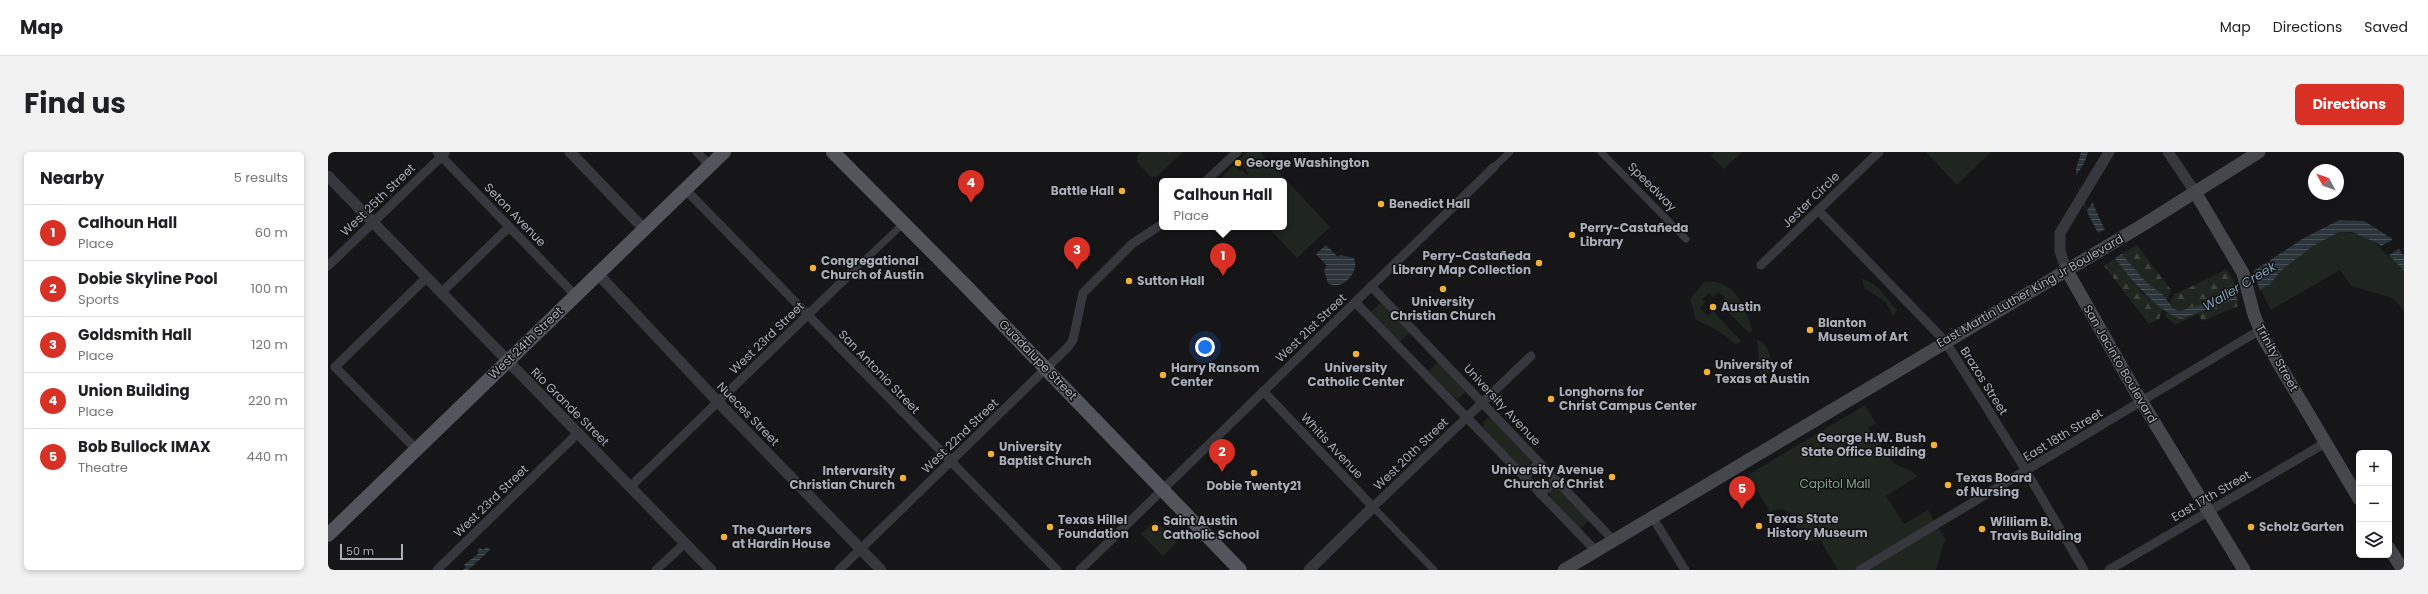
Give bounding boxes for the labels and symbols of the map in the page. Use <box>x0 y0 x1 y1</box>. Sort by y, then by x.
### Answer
place label: George Washington <box>1246 154 1369 171</box>
marker: George Washington <box>1233 158 1243 168</box>
street label: Speedway <box>1624 158 1681 215</box>
street label: West 25th Street <box>337 160 419 240</box>
north arrow <box>2308 164 2344 200</box>
street label: Jester Circle <box>1778 168 1843 231</box>
pin: 4 <box>958 170 984 203</box>
street label: Seton Avenue <box>481 179 550 250</box>
place label: Battle Hall <box>1051 182 1114 199</box>
marker: Battle Hall <box>1117 186 1127 196</box>
place label: Benedict Hall <box>1389 195 1470 212</box>
marker: Benedict Hall <box>1376 199 1386 209</box>
place label: Perry-Castañeda Library <box>1580 219 1688 250</box>
marker: Perry-Castañeda Library <box>1567 230 1577 240</box>
street label: East Martin Luther King Jr Boulevard <box>1933 230 2126 351</box>
pin: 3 <box>1064 237 1090 270</box>
pin: 1 <box>1210 243 1236 276</box>
place label: Perry-Castañeda Library Map Collection <box>1393 247 1531 278</box>
place label: Congregational Church of Austin <box>821 252 924 283</box>
water label: Waller Creek <box>2199 256 2281 316</box>
marker: Perry-Castañeda Library Map Collection <box>1534 258 1544 268</box>
marker: Congregational Church of Austin <box>808 263 818 273</box>
place label: Sutton Hall <box>1137 272 1205 289</box>
marker: Sutton Hall <box>1124 276 1134 286</box>
marker: University Christian Church <box>1438 284 1448 294</box>
street label: West 21st Street <box>1271 289 1350 366</box>
place label: University Christian Church <box>1390 293 1496 324</box>
street label: West 23rd Street <box>726 298 808 378</box>
place label: Austin <box>1721 298 1761 315</box>
street label: San Jacinto Boulevard <box>2080 301 2161 426</box>
marker: Austin <box>1708 302 1718 312</box>
street label: West 24th Street <box>485 303 567 383</box>
place label: Blanton Museum of Art <box>1818 314 1908 345</box>
street label: Guadalupe Street <box>995 316 1081 404</box>
street label: Trinity Street <box>2252 321 2303 394</box>
marker: Blanton Museum of Art <box>1805 325 1815 335</box>
street label: San Antonio Street <box>835 326 924 417</box>
your location <box>1195 337 1215 357</box>
street label: Brazos Street <box>1957 343 2012 418</box>
marker: University Catholic Center <box>1351 349 1361 359</box>
place label: University of Texas at Austin <box>1715 356 1810 387</box>
place label: Harry Ransom Center <box>1171 359 1260 390</box>
place label: University Catholic Center <box>1308 359 1404 390</box>
street label: University Avenue <box>1460 360 1545 449</box>
street label: Rio Grande Street <box>527 364 613 450</box>
marker: University of Texas at Austin <box>1702 367 1712 377</box>
marker: Harry Ransom Center <box>1158 370 1168 380</box>
street label: Nueces Street <box>713 378 783 449</box>
place label: Longhorns for Christ Campus Center <box>1559 383 1697 414</box>
street label: West 22nd Street <box>917 394 1002 477</box>
marker: Longhorns for Christ Campus Center <box>1546 394 1556 404</box>
street label: East 18th Street <box>2020 404 2106 465</box>
street label: Whitis Avenue <box>1297 409 1367 482</box>
street label: West 20th Street <box>1370 414 1452 494</box>
place label: George H.W. Bush State Office Building <box>1801 429 1926 460</box>
place label: University Baptist Church <box>999 438 1092 469</box>
pin: 2 <box>1209 439 1235 472</box>
marker: George H.W. Bush State Office Building <box>1929 440 1939 450</box>
marker: University Baptist Church <box>986 449 996 459</box>
street label: West 23rd Street <box>450 461 532 541</box>
place label: University Avenue Church of Christ <box>1491 461 1605 492</box>
place label: Intervarsity Christian Church <box>789 462 895 493</box>
street label: East 17th Street <box>2168 466 2253 525</box>
marker: Dobie Twenty21 <box>1249 468 1259 478</box>
place label: Texas Board of Nursing <box>1956 469 2032 500</box>
marker: University Avenue Church of Christ <box>1607 472 1617 482</box>
marker: Intervarsity Christian Church <box>898 473 908 483</box>
park label: Capitol Mall <box>1800 475 1871 492</box>
pin: 5 <box>1729 476 1755 509</box>
place label: Dobie Twenty21 <box>1207 477 1301 494</box>
marker: Texas Board of Nursing <box>1943 480 1953 490</box>
place label: Texas State History Museum <box>1767 510 1868 541</box>
place label: Texas Hillel Foundation <box>1058 511 1129 542</box>
place label: Saint Austin Catholic School <box>1163 512 1259 543</box>
place label: William B. Travis Building <box>1990 513 2082 544</box>
place label: Scholz Garten <box>2259 518 2344 535</box>
place label: The Quarters at Hardin House <box>732 521 831 552</box>
marker: Texas State History Museum <box>1754 521 1764 531</box>
marker: Texas Hillel Foundation <box>1045 522 1055 532</box>
marker: Scholz Garten <box>2246 522 2256 532</box>
marker: Saint Austin Catholic School <box>1150 523 1160 533</box>
marker: William B. Travis Building <box>1977 524 1987 534</box>
marker: The Quarters at Hardin House <box>719 532 729 542</box>
scale bar <box>340 542 403 561</box>

